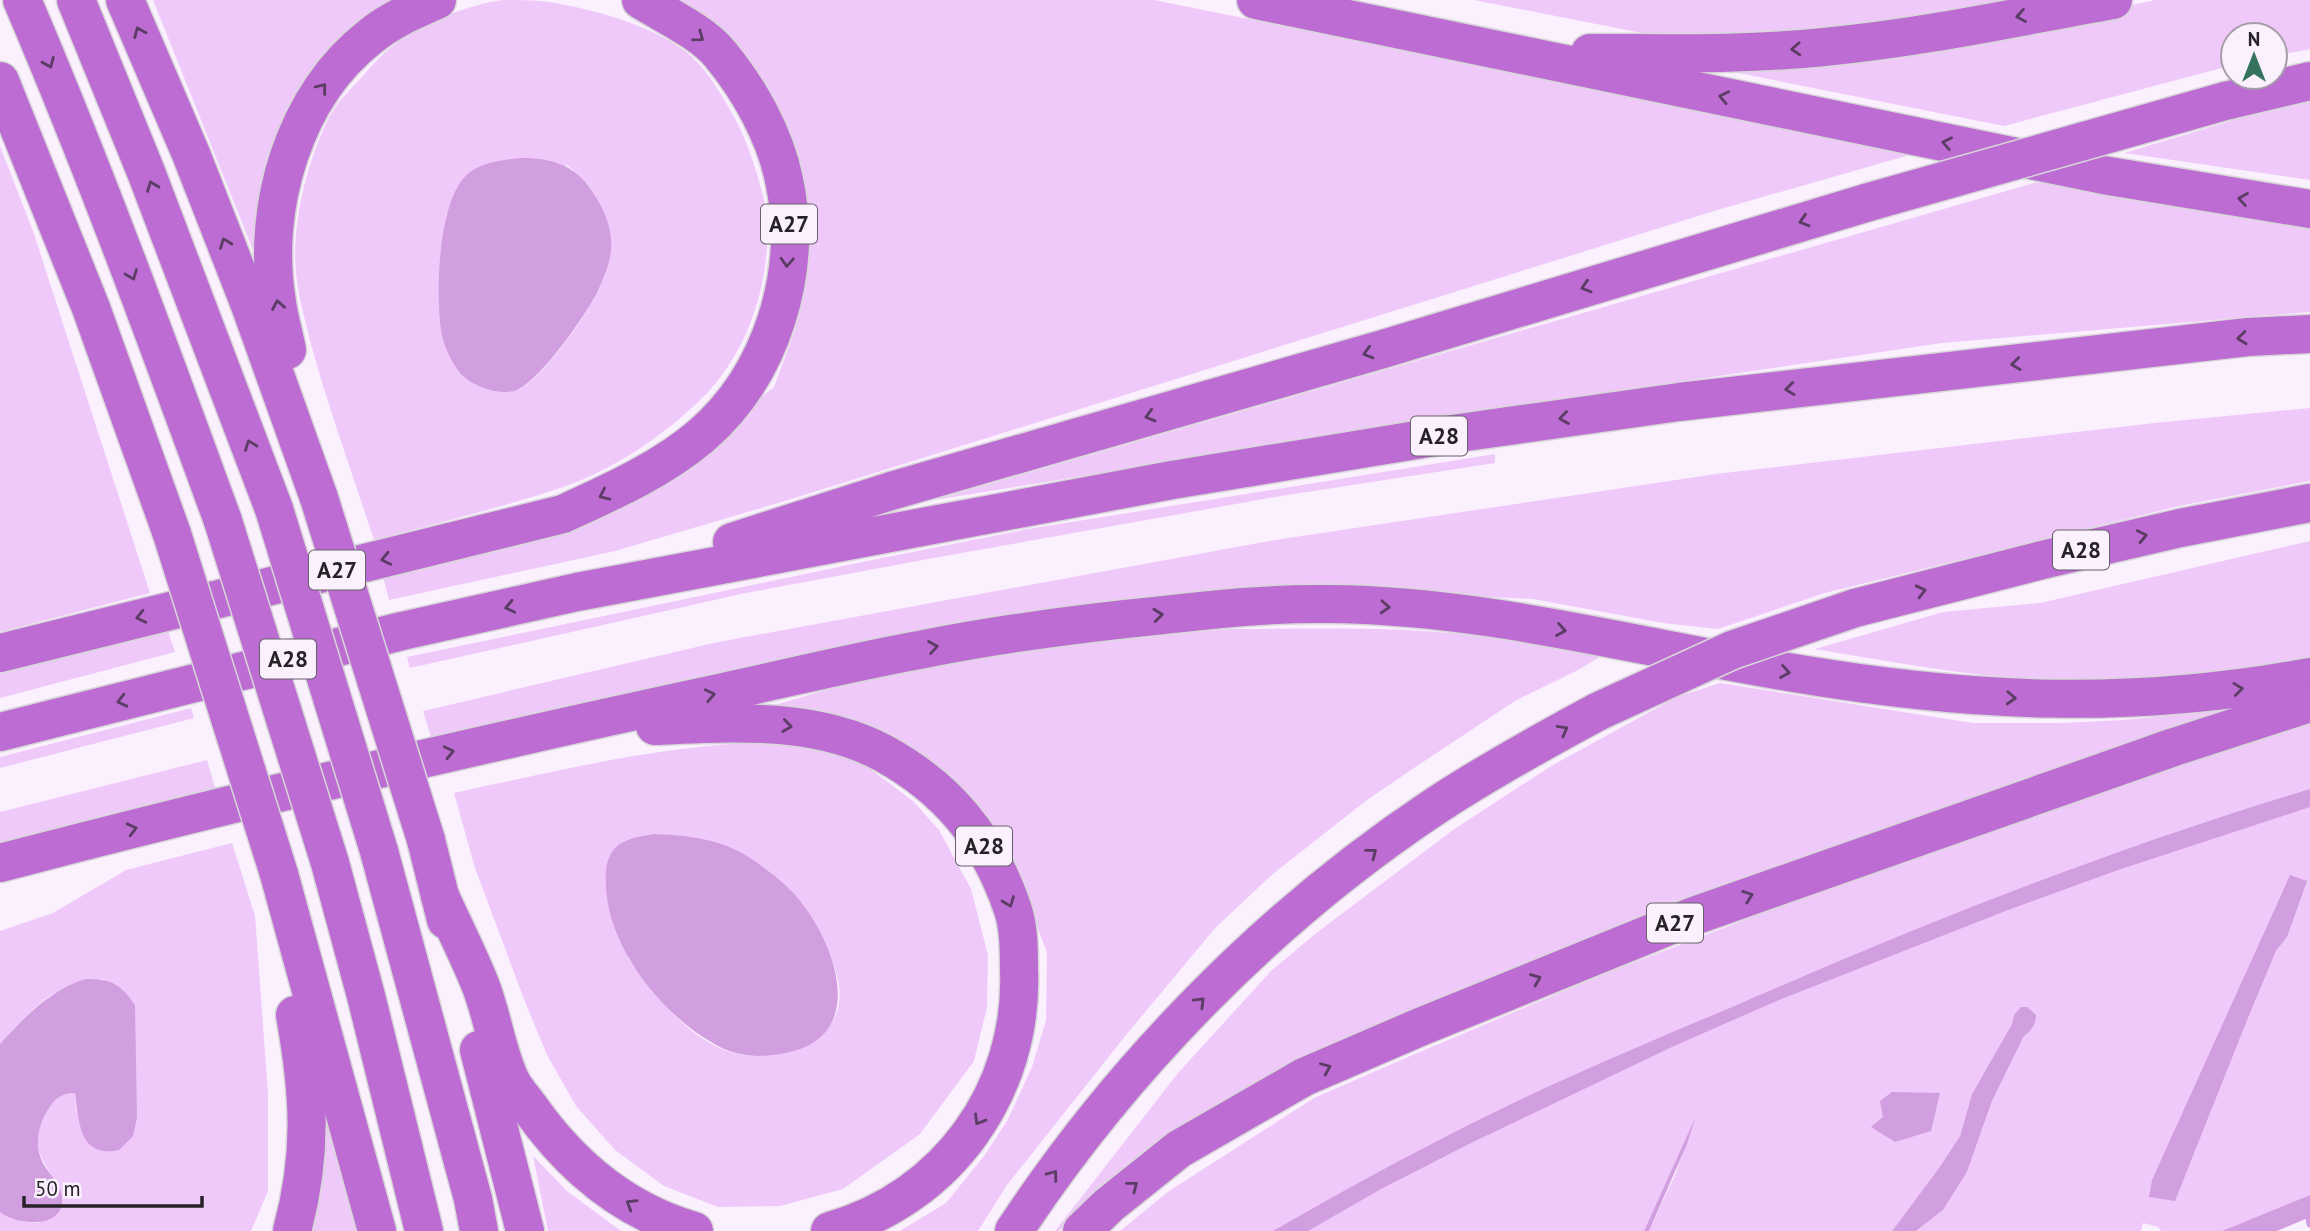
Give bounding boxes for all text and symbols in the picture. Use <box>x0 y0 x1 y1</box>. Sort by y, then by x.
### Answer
one-way arrow <box>2015 8 2027 23</box>
north arrow <box>2219 21 2289 91</box>
one-way arrow <box>133 27 147 40</box>
text: N <box>2248 27 2260 51</box>
one-way arrow <box>691 28 704 41</box>
one-way arrow <box>1791 41 1802 56</box>
one-way arrow <box>41 55 55 68</box>
one-way arrow <box>314 83 327 95</box>
one-way arrow <box>1718 91 1730 106</box>
one-way arrow <box>1941 136 1953 151</box>
one-way arrow <box>146 181 160 193</box>
one-way arrow <box>2237 192 2248 207</box>
road number: A27 <box>761 204 817 244</box>
one-way arrow <box>1798 213 1810 228</box>
one-way arrow <box>220 237 234 249</box>
one-way arrow <box>780 256 795 267</box>
one-way arrow <box>124 268 138 280</box>
one-way arrow <box>1581 279 1593 294</box>
one-way arrow <box>271 300 286 311</box>
one-way arrow <box>2236 330 2247 345</box>
one-way arrow <box>1363 344 1375 359</box>
one-way arrow <box>2010 356 2022 371</box>
one-way arrow <box>1784 382 1796 397</box>
one-way arrow <box>1144 407 1156 422</box>
one-way arrow <box>1558 410 1570 425</box>
road number: A28 <box>1411 416 1467 456</box>
one-way arrow <box>244 440 258 452</box>
one-way arrow <box>599 487 611 501</box>
road number: A28 <box>2053 530 2109 570</box>
one-way arrow <box>2136 530 2148 545</box>
road number: A27 <box>309 550 365 590</box>
one-way arrow <box>380 551 392 565</box>
one-way arrow <box>1915 585 1927 599</box>
one-way arrow <box>504 599 516 613</box>
one-way arrow <box>1380 599 1391 614</box>
one-way arrow <box>1152 608 1164 623</box>
one-way arrow <box>135 609 147 623</box>
one-way arrow <box>1555 622 1567 637</box>
road number: A28 <box>260 639 316 678</box>
one-way arrow <box>927 640 939 655</box>
one-way arrow <box>1779 663 1791 678</box>
one-way arrow <box>2232 682 2243 697</box>
one-way arrow <box>704 688 716 703</box>
one-way arrow <box>2005 691 2016 706</box>
one-way arrow <box>116 692 128 707</box>
one-way arrow <box>781 718 793 733</box>
one-way arrow <box>1556 725 1568 738</box>
one-way arrow <box>443 746 455 761</box>
one-way arrow <box>126 823 138 837</box>
road number: A28 <box>956 826 1012 866</box>
one-way arrow <box>1364 848 1376 861</box>
one-way arrow <box>1741 891 1753 905</box>
one-way arrow <box>1001 895 1015 907</box>
road number: A27 <box>1647 904 1703 942</box>
one-way arrow <box>1529 974 1541 988</box>
one-way arrow <box>1192 997 1205 1010</box>
one-way arrow <box>1319 1062 1332 1076</box>
one-way arrow <box>974 1113 987 1126</box>
scale bar <box>24 1164 203 1208</box>
one-way arrow <box>1044 1170 1057 1183</box>
text: 50 m <box>35 1175 81 1202</box>
one-way arrow <box>1125 1181 1137 1194</box>
one-way arrow <box>626 1200 639 1213</box>

